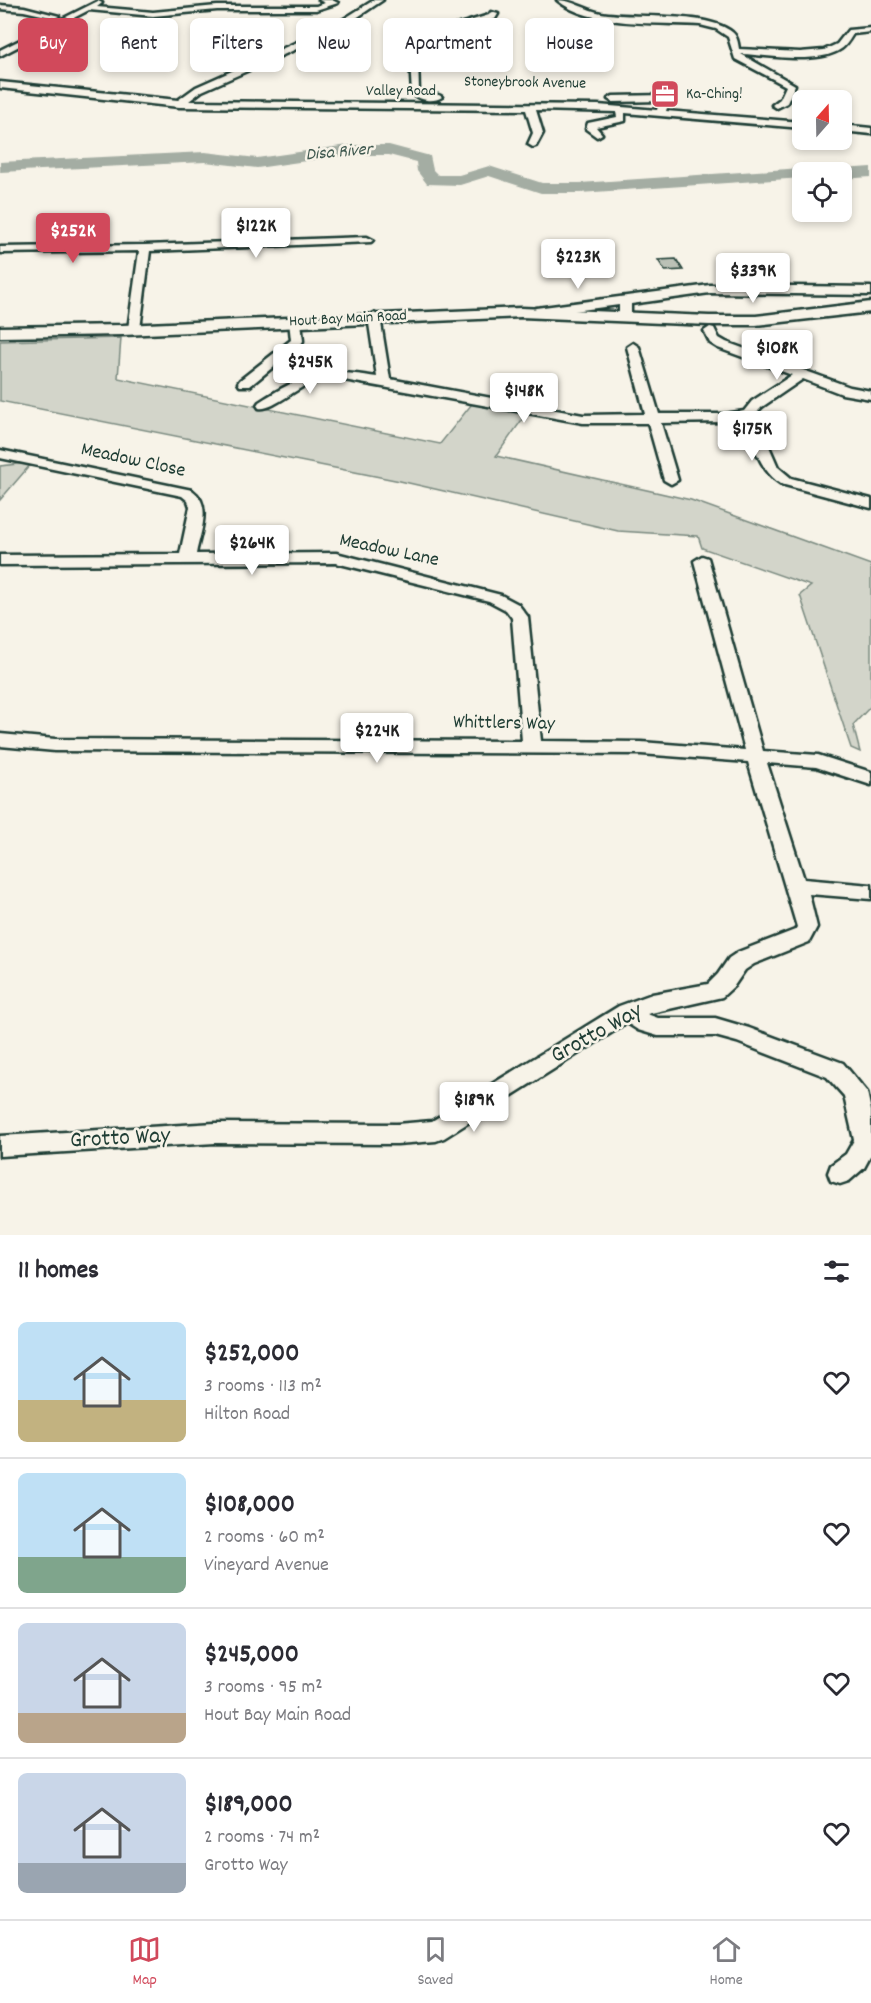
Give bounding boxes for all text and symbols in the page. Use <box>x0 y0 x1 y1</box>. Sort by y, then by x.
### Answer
chip: Buy <box>18 18 88 72</box>
chip: Rent <box>100 18 178 72</box>
chip: Filters <box>190 18 284 72</box>
chip: New <box>296 18 371 72</box>
chip: Apartment <box>383 18 513 72</box>
chip: House <box>525 18 614 72</box>
street label: Stoneybrook Avenue <box>464 70 586 96</box>
office icon: Ka-Ching! <box>649 78 681 110</box>
street label: Valley Road <box>366 80 436 103</box>
place label: Ka-Ching! <box>686 83 742 106</box>
north arrow <box>792 90 852 150</box>
map controls <box>792 90 852 222</box>
water label: Disa River <box>305 137 376 168</box>
button: locate <box>792 162 852 222</box>
pin: $122K <box>214 208 298 259</box>
pin: $252K <box>31 213 115 264</box>
text: $122K <box>235 213 277 241</box>
text: $252K <box>50 218 96 246</box>
pin: $223K <box>536 239 620 290</box>
text: $223K <box>555 244 601 272</box>
pin: $339K <box>711 253 795 304</box>
text: $339K <box>730 258 776 286</box>
street label: Hout Bay Main Road <box>289 304 407 334</box>
pin: $108K <box>735 330 819 381</box>
text: $108K <box>756 335 798 363</box>
pin: $245K <box>268 344 352 395</box>
text: $245K <box>287 349 333 377</box>
pin: $148K <box>482 373 566 424</box>
text: $148K <box>504 378 544 406</box>
pin: $175K <box>710 411 794 462</box>
text: $175K <box>732 416 772 444</box>
street label: Meadow Close <box>78 436 188 486</box>
pin: $264K <box>210 525 294 576</box>
street label: Meadow Lane <box>337 527 442 575</box>
text: $264K <box>229 530 275 558</box>
street label: Whittlers Way <box>453 709 556 739</box>
pin: $224K <box>335 713 419 764</box>
text: $224K <box>354 718 400 746</box>
street label: Grotto Way <box>545 994 650 1073</box>
pin: $189K <box>432 1082 516 1133</box>
text: $189K <box>454 1087 494 1115</box>
street label: Grotto Way <box>69 1119 172 1159</box>
text: 11 homes <box>18 1253 99 1290</box>
icon: filters <box>820 1255 853 1288</box>
text: $252,000 <box>204 1336 299 1373</box>
icon: home <box>66 1346 138 1418</box>
icon: heart <box>820 1366 853 1399</box>
text: 3 rooms · 113 m² <box>204 1373 322 1401</box>
text: Hilton Road <box>204 1401 290 1429</box>
text: $108,000 <box>204 1487 295 1524</box>
icon: home <box>66 1497 138 1569</box>
icon: heart <box>820 1517 853 1550</box>
text: 2 rooms · 60 m² <box>204 1524 325 1552</box>
text: Vineyard Avenue <box>204 1552 329 1580</box>
text: $245,000 <box>204 1637 299 1674</box>
icon: home <box>66 1647 138 1719</box>
icon: heart <box>820 1667 853 1700</box>
text: 3 rooms · 95 m² <box>204 1674 323 1702</box>
text: Hout Bay Main Road <box>204 1702 351 1730</box>
text: $189,000 <box>204 1787 293 1824</box>
icon: home <box>66 1797 138 1869</box>
icon: heart <box>820 1817 853 1850</box>
text: 2 rooms · 74 m² <box>204 1824 320 1852</box>
text: Grotto Way <box>204 1852 288 1880</box>
tab: Map <box>128 1933 161 1992</box>
tab: Saved <box>417 1933 453 1992</box>
tab: Home <box>709 1933 743 1992</box>

